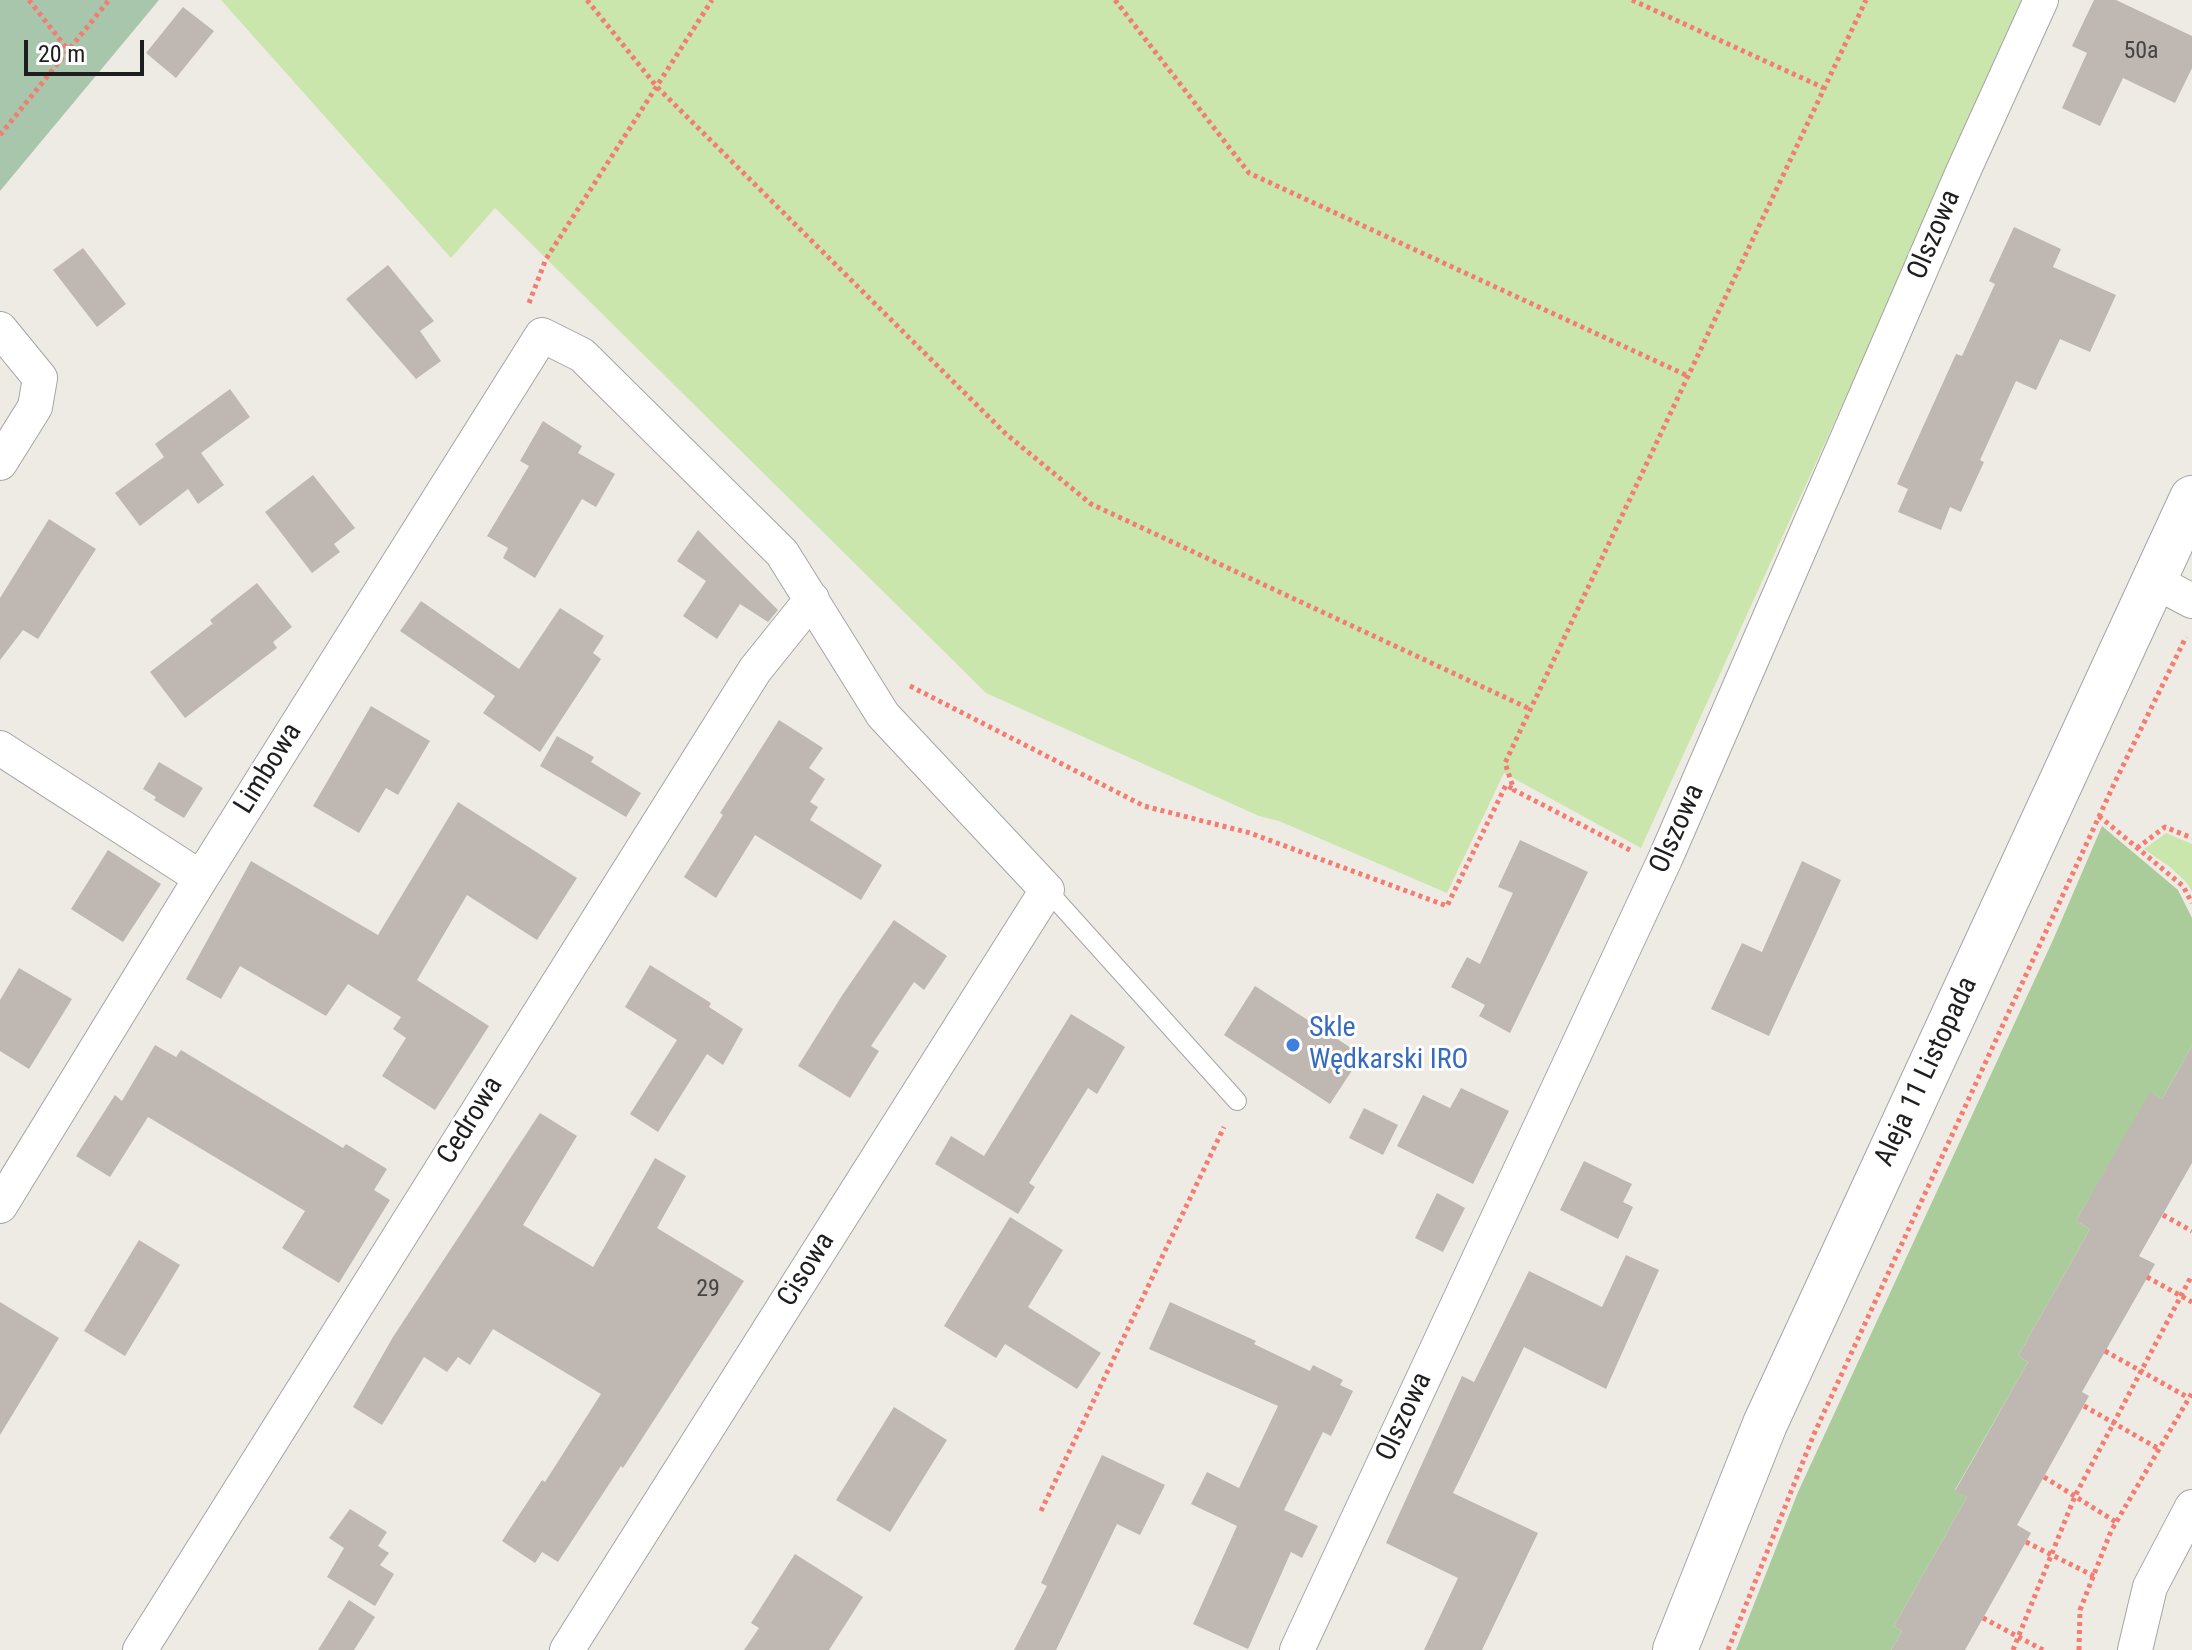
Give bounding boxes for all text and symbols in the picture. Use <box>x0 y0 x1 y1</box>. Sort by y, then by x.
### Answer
scale bar <box>28 24 148 74</box>
house number: 50a <box>2123 38 2159 66</box>
text: 20 m <box>38 40 85 68</box>
street label: Olszowa <box>1901 185 1969 285</box>
street label: Limbowa <box>228 718 310 820</box>
street label: Olszowa <box>1644 779 1712 879</box>
street label: Aleja 11 Listopada <box>1868 972 1986 1172</box>
place label: Skle Wędkarski IRO <box>1309 1012 1468 1078</box>
marker: Skle Wędkarski IRO <box>1284 1036 1302 1054</box>
street label: Cedrowa <box>431 1071 511 1171</box>
street label: Cisowa <box>771 1227 843 1313</box>
house number: 29 <box>696 1276 720 1304</box>
street label: Olszowa <box>1370 1367 1440 1467</box>

